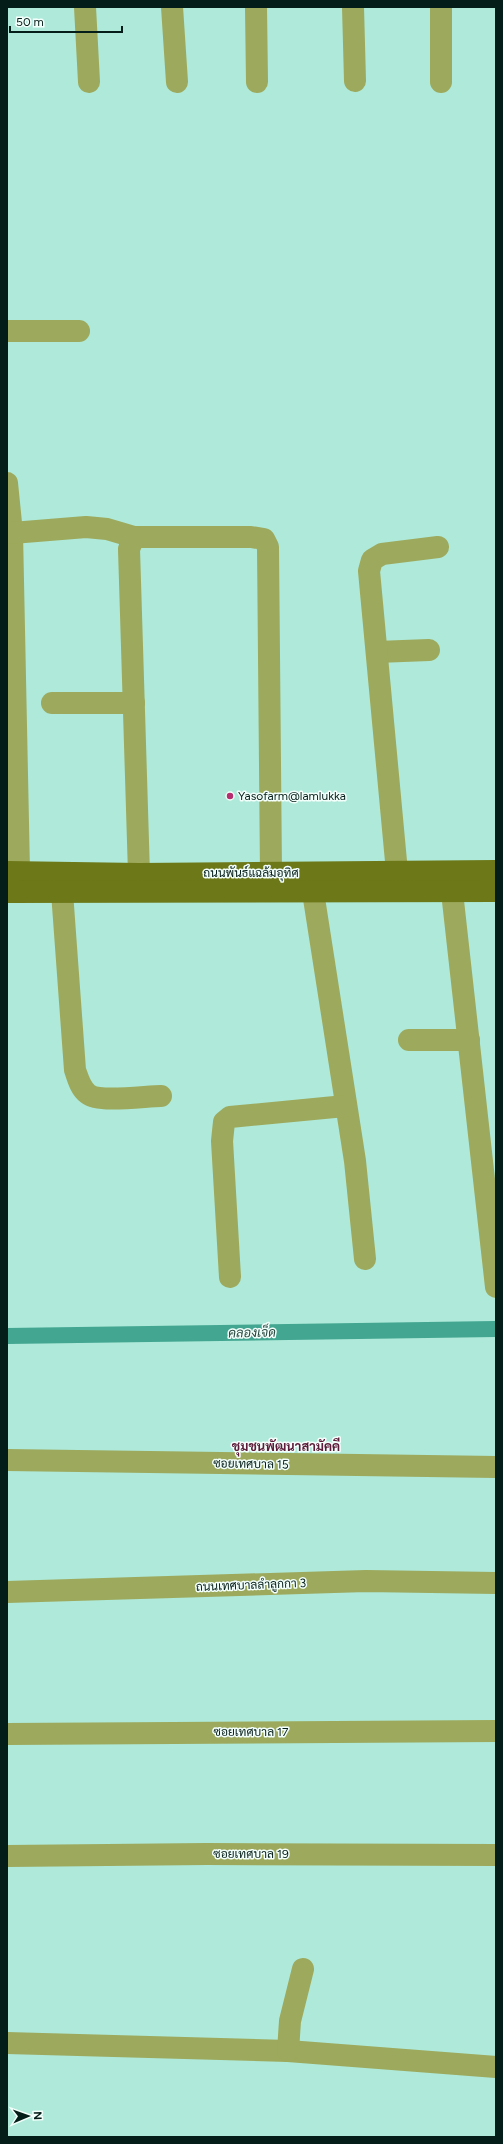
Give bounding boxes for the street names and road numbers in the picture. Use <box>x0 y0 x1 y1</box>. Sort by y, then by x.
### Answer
street label: ถนนพันธ์แฉล้มอุทิศ <box>203 865 299 882</box>
street label: ซอยเทศบาล 15 <box>213 1456 289 1472</box>
street label: ถนนเทศบาลลำลูกกา 3 <box>196 1576 306 1595</box>
street label: ซอยเทศบาล 17 <box>213 1725 289 1739</box>
street label: ซอยเทศบาล 19 <box>213 1847 289 1861</box>

